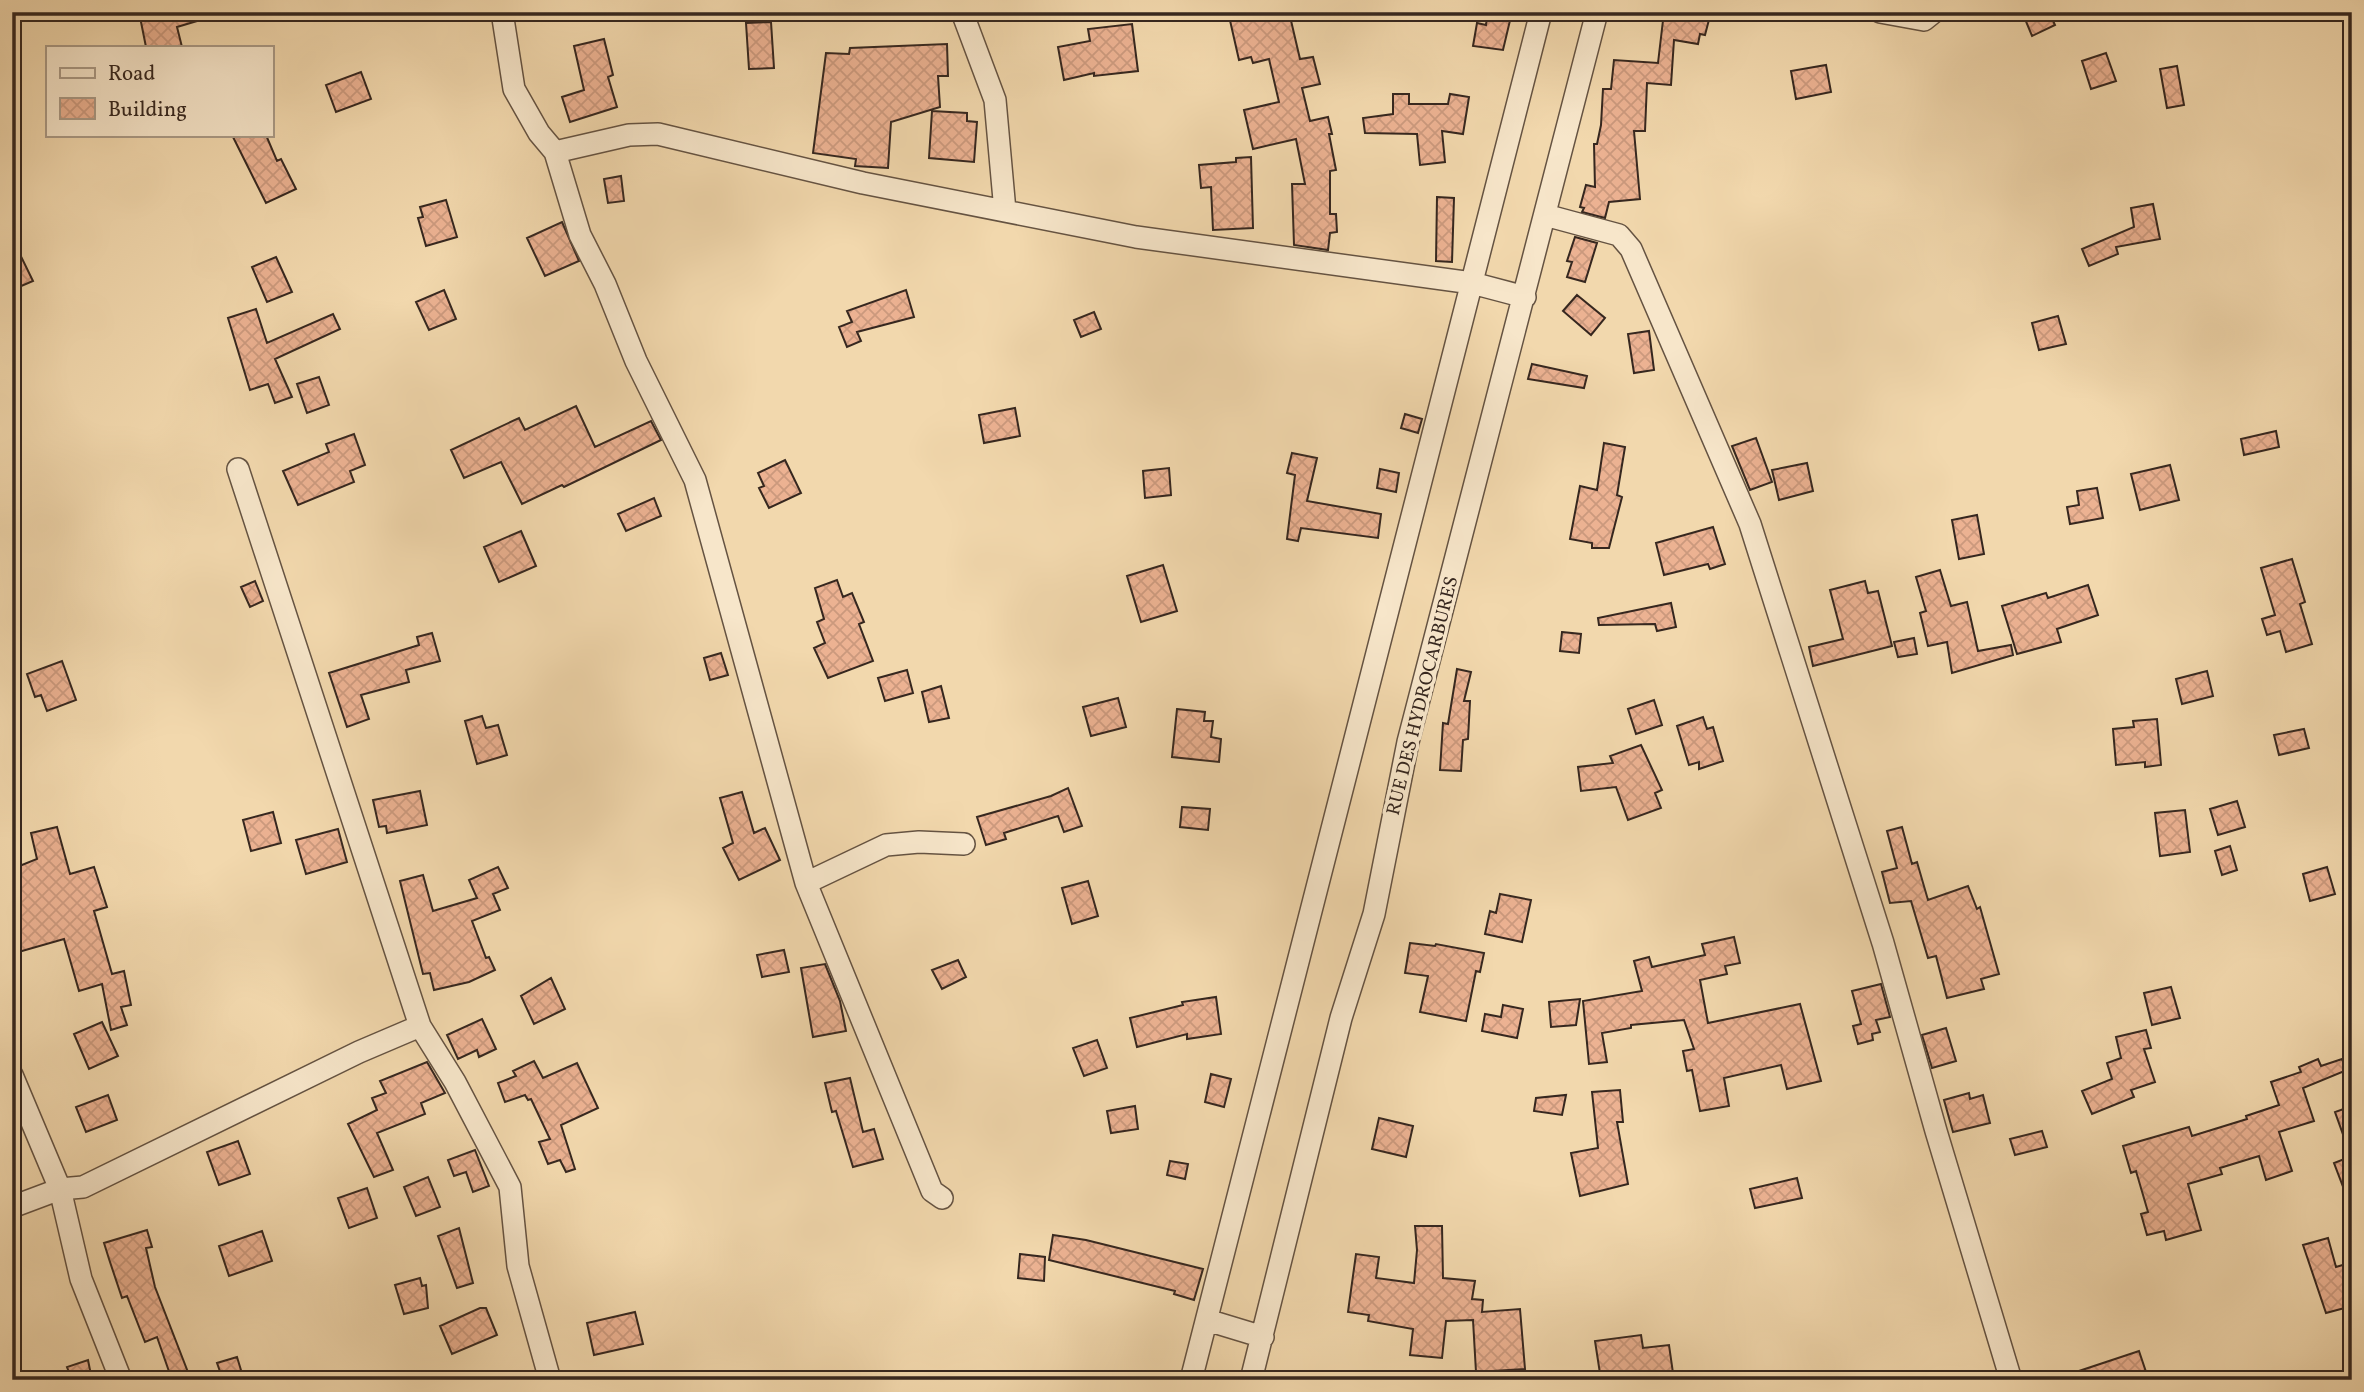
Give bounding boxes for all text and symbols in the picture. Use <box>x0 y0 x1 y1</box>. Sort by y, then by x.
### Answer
legend <box>46 46 273 136</box>
text: Road <box>108 60 155 89</box>
text: Building <box>108 96 187 125</box>
street label: RUE DES HYDROCARBURES <box>1381 574 1465 818</box>

